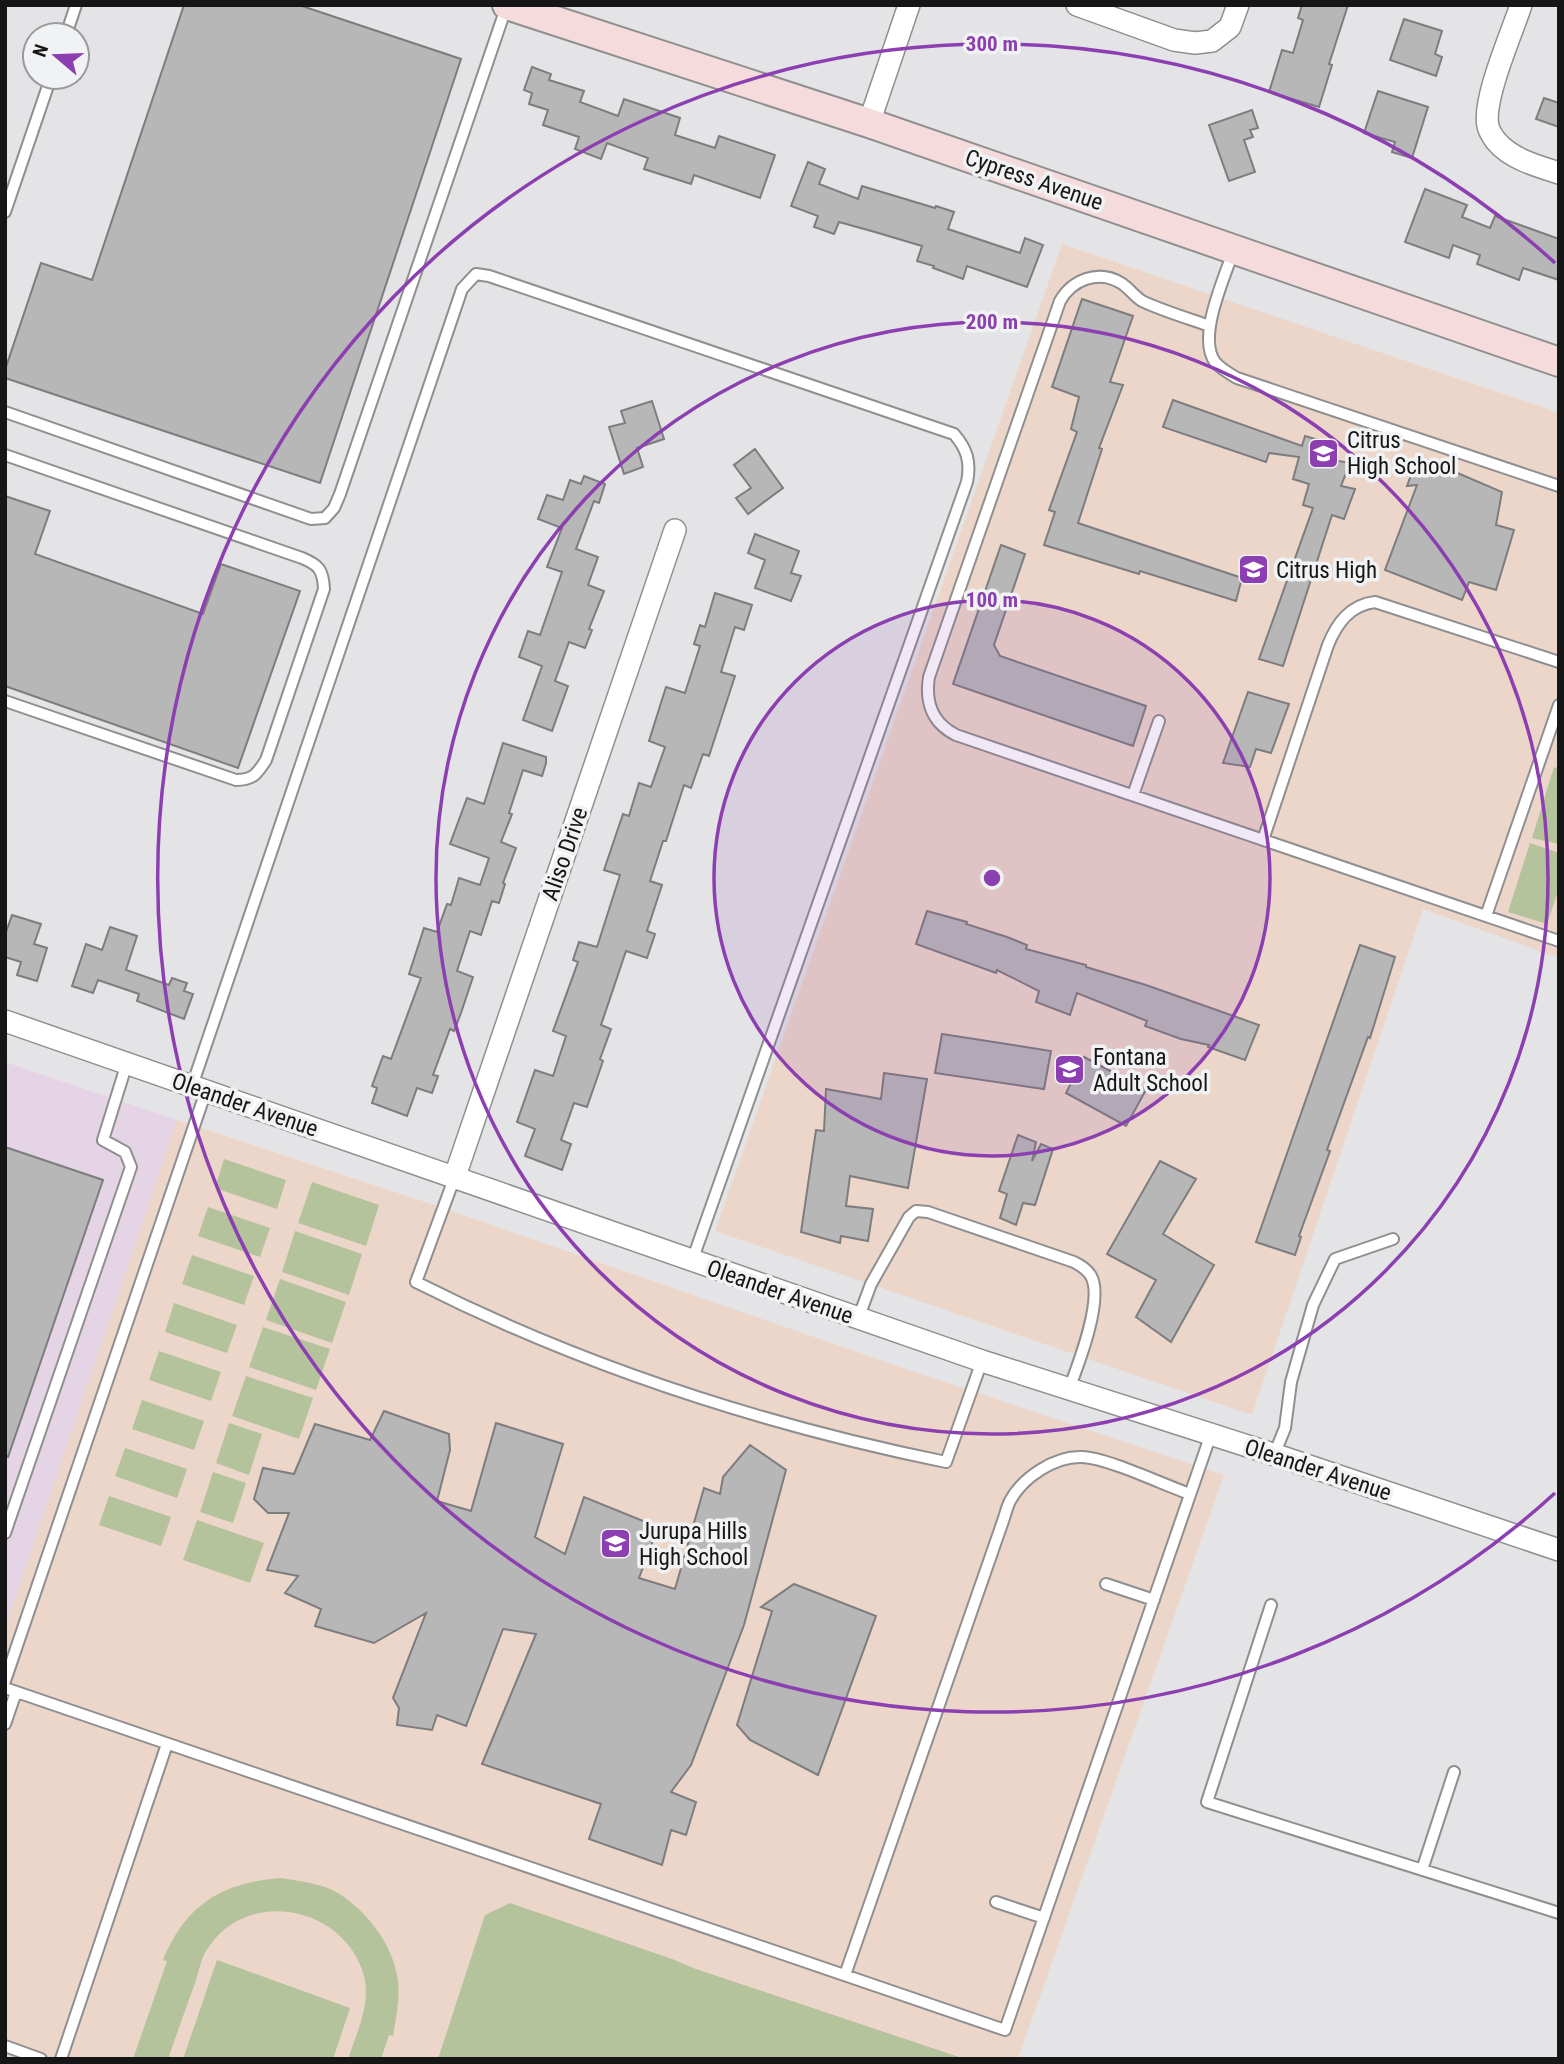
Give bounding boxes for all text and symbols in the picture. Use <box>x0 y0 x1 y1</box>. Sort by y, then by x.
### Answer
north arrow <box>21 21 91 91</box>
text: 300 m <box>966 32 1018 56</box>
text: N <box>28 41 53 60</box>
street label: Cypress Avenue <box>962 144 1106 216</box>
text: 200 m <box>966 310 1018 334</box>
place label: Citrus High School <box>1347 427 1456 480</box>
school or university icon: Citrus High School <box>1307 436 1341 470</box>
school or university icon: Citrus High <box>1236 553 1270 587</box>
place label: Citrus High <box>1276 557 1377 584</box>
text: 100 m <box>966 588 1018 612</box>
street label: Aliso Drive <box>536 804 594 904</box>
centre of rings <box>980 866 1004 890</box>
place label: Fontana Adult School <box>1093 1044 1208 1097</box>
school or university icon: Fontana Adult School <box>1053 1053 1087 1087</box>
street label: Oleander Avenue <box>168 1067 322 1143</box>
street label: Oleander Avenue <box>703 1254 857 1330</box>
street label: Oleander Avenue <box>1241 1434 1395 1506</box>
place label: Jurupa Hills High School <box>639 1518 748 1571</box>
school or university icon: Jurupa Hills High School <box>599 1527 633 1561</box>

